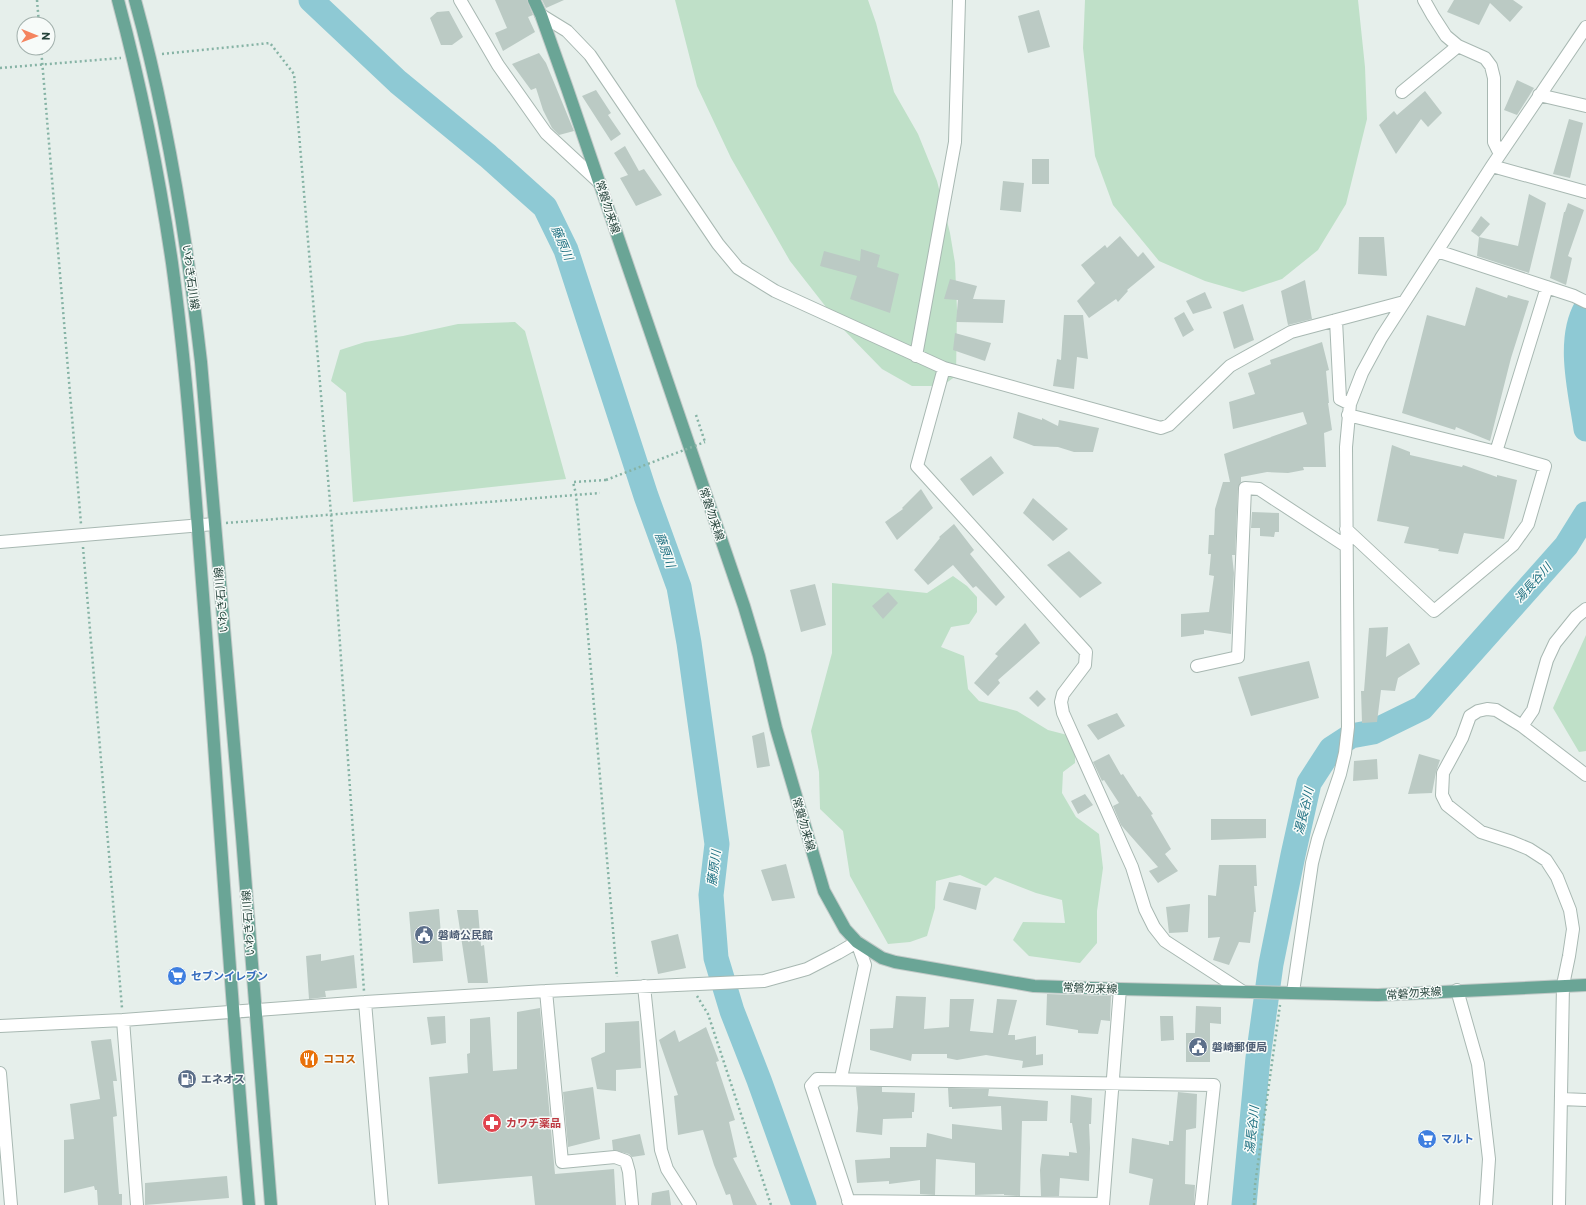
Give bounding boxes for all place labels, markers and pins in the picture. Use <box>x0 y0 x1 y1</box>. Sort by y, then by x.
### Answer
public building icon: 磐崎公民館 <box>413 924 435 946</box>
place label: 磐崎公民館 <box>438 928 493 941</box>
supermarket icon: セブンイレブン <box>166 965 188 987</box>
place label: セブンイレブン <box>191 969 268 982</box>
public building icon: 磐崎郵便局 <box>1187 1036 1209 1058</box>
place label: 磐崎郵便局 <box>1212 1040 1267 1053</box>
restaurant icon: ココス <box>298 1048 320 1070</box>
place label: ココス <box>323 1052 356 1065</box>
fuel station icon: エネオス <box>176 1068 198 1090</box>
place label: エネオス <box>201 1072 245 1085</box>
pharmacy icon: カワチ薬品 <box>481 1112 503 1134</box>
place label: カワチ薬品 <box>506 1116 561 1129</box>
supermarket icon: マルト <box>1416 1128 1438 1150</box>
place label: マルト <box>1441 1132 1474 1145</box>

